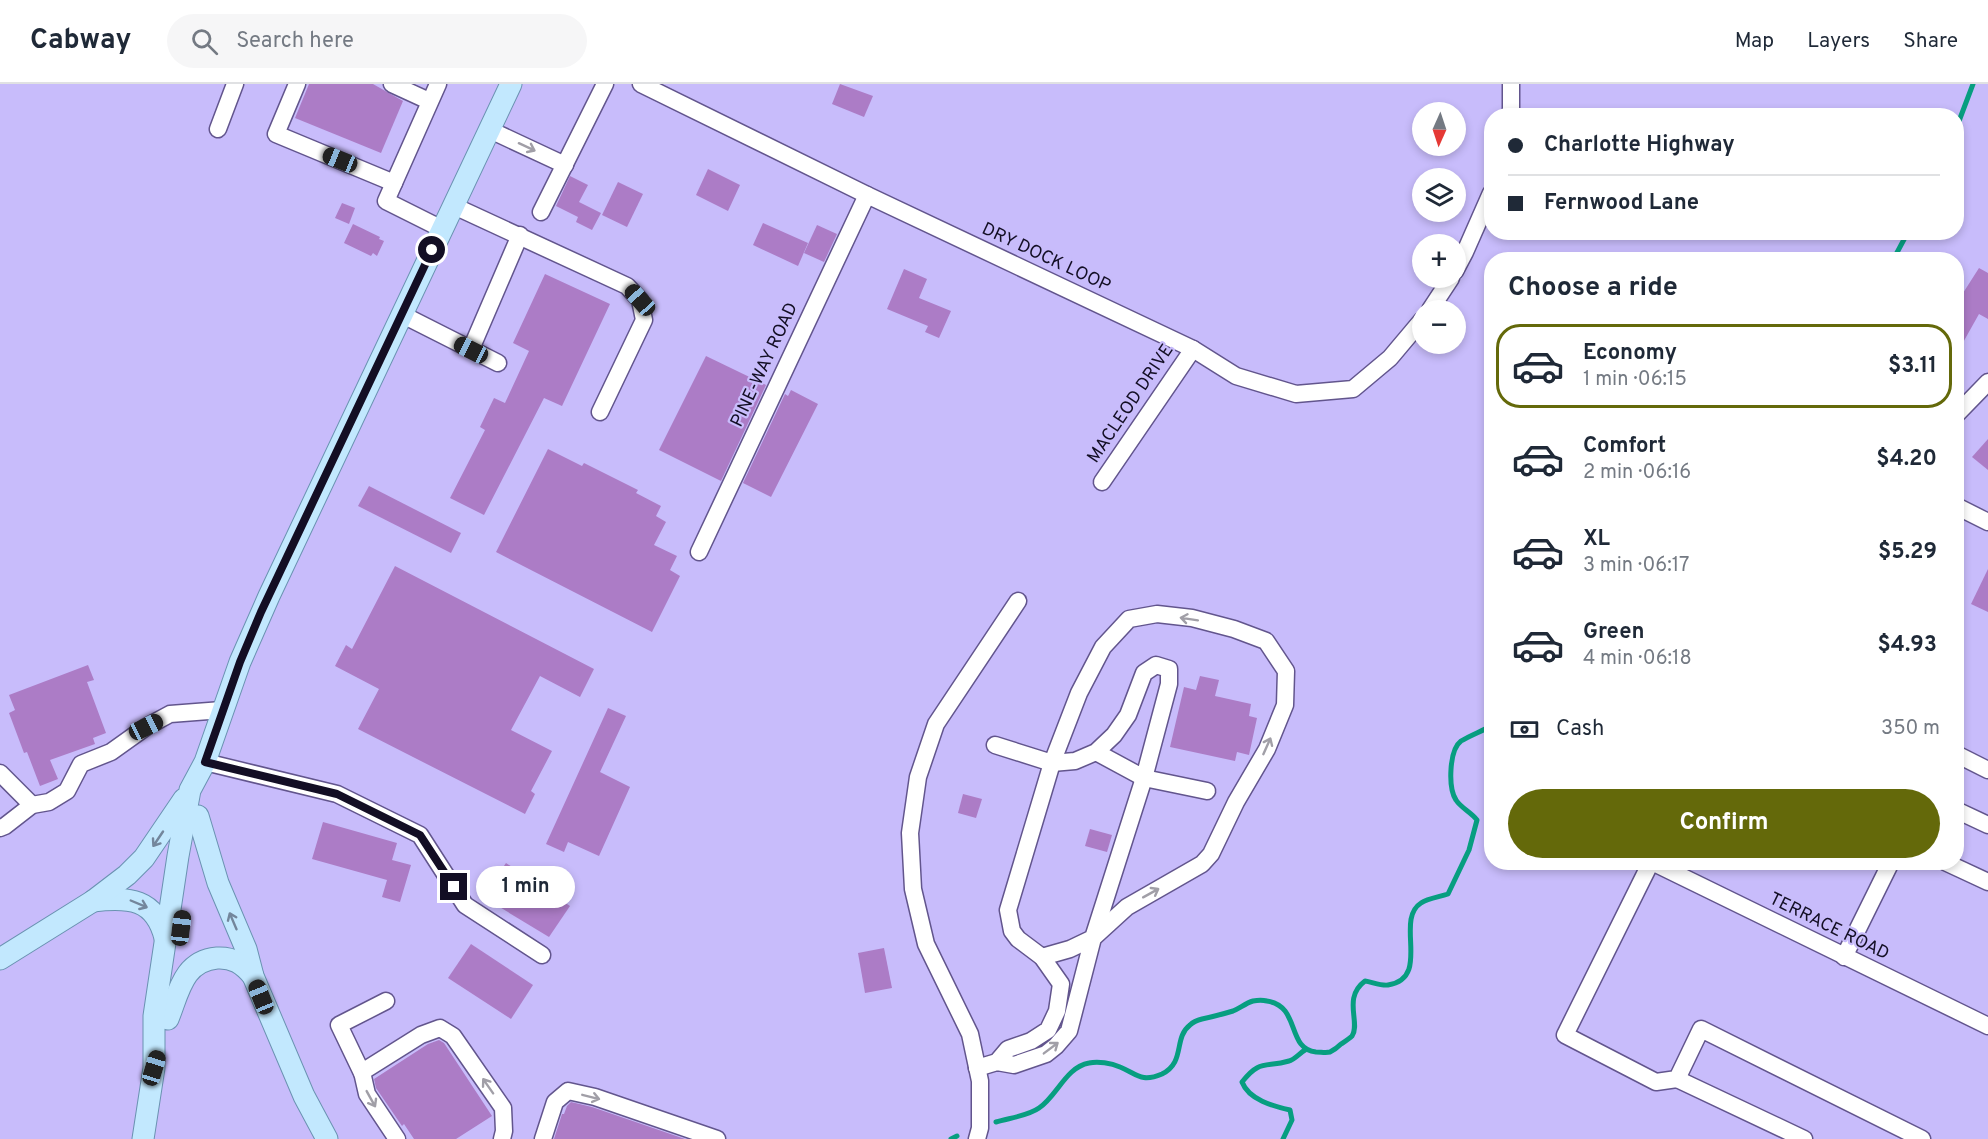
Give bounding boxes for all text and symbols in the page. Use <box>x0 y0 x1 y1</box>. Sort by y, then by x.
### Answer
search box <box>167 14 587 68</box>
text: Cabway <box>30 23 131 59</box>
icon: search <box>188 25 221 58</box>
text: Search here <box>236 28 354 55</box>
text: Map <box>1735 28 1774 55</box>
text: Layers <box>1807 28 1870 55</box>
text: Share <box>1903 28 1958 55</box>
north arrow <box>1412 102 1466 156</box>
map controls <box>1412 102 1466 354</box>
text: Charlotte Highway <box>1544 132 1735 159</box>
one-way arrow <box>518 142 536 154</box>
car <box>320 145 360 175</box>
button: layers <box>1412 168 1466 222</box>
text: Fernwood Lane <box>1544 190 1699 217</box>
street label: DRY DOCK LOOP <box>978 218 1114 298</box>
button: + <box>1412 234 1466 288</box>
route start <box>418 236 445 263</box>
text: Choose a ride <box>1508 271 1678 305</box>
car <box>621 281 659 319</box>
street label: PINE-WAY ROAD <box>726 299 804 431</box>
button: − <box>1412 300 1466 354</box>
car <box>451 334 491 366</box>
icon: car <box>1511 339 1565 393</box>
street label: MACLEOD DRIVE <box>1083 340 1179 468</box>
text: Economy <box>1583 340 1677 367</box>
text: $3.11 <box>1888 353 1937 380</box>
text: 1 min · 06:15 <box>1583 367 1687 393</box>
icon: car <box>1511 432 1565 486</box>
text: Comfort <box>1583 433 1666 460</box>
text: $4.20 <box>1876 446 1937 473</box>
text: 2 min · 06:16 <box>1583 460 1691 486</box>
icon: car <box>1511 525 1565 579</box>
text: XL <box>1583 526 1610 553</box>
text: $5.29 <box>1878 539 1937 566</box>
text: 3 min · 06:17 <box>1583 553 1690 579</box>
one-way arrow <box>1179 613 1199 624</box>
icon: car <box>1511 618 1565 672</box>
text: Green <box>1583 619 1645 646</box>
text: $4.93 <box>1878 632 1937 659</box>
text: 4 min · 06:18 <box>1583 646 1692 672</box>
car <box>126 711 166 743</box>
icon: cash <box>1508 713 1541 746</box>
text: Cash <box>1556 716 1605 743</box>
text: 350 m <box>1881 716 1940 742</box>
one-way arrow <box>1262 737 1274 755</box>
button: Confirm <box>1508 789 1940 858</box>
one-way arrow <box>152 830 164 846</box>
callout: 1 min <box>475 866 574 908</box>
route end <box>440 873 467 900</box>
text: 1 min <box>501 874 550 900</box>
one-way arrow <box>1142 887 1159 899</box>
street label: TERRACE ROAD <box>1765 888 1893 966</box>
one-way arrow <box>130 899 148 910</box>
car <box>170 909 192 947</box>
one-way arrow <box>227 912 238 930</box>
car <box>246 977 276 1017</box>
one-way arrow <box>1043 1042 1059 1055</box>
car <box>140 1048 168 1088</box>
one-way arrow <box>482 1078 494 1094</box>
one-way arrow <box>366 1089 377 1107</box>
one-way arrow <box>581 1091 600 1103</box>

